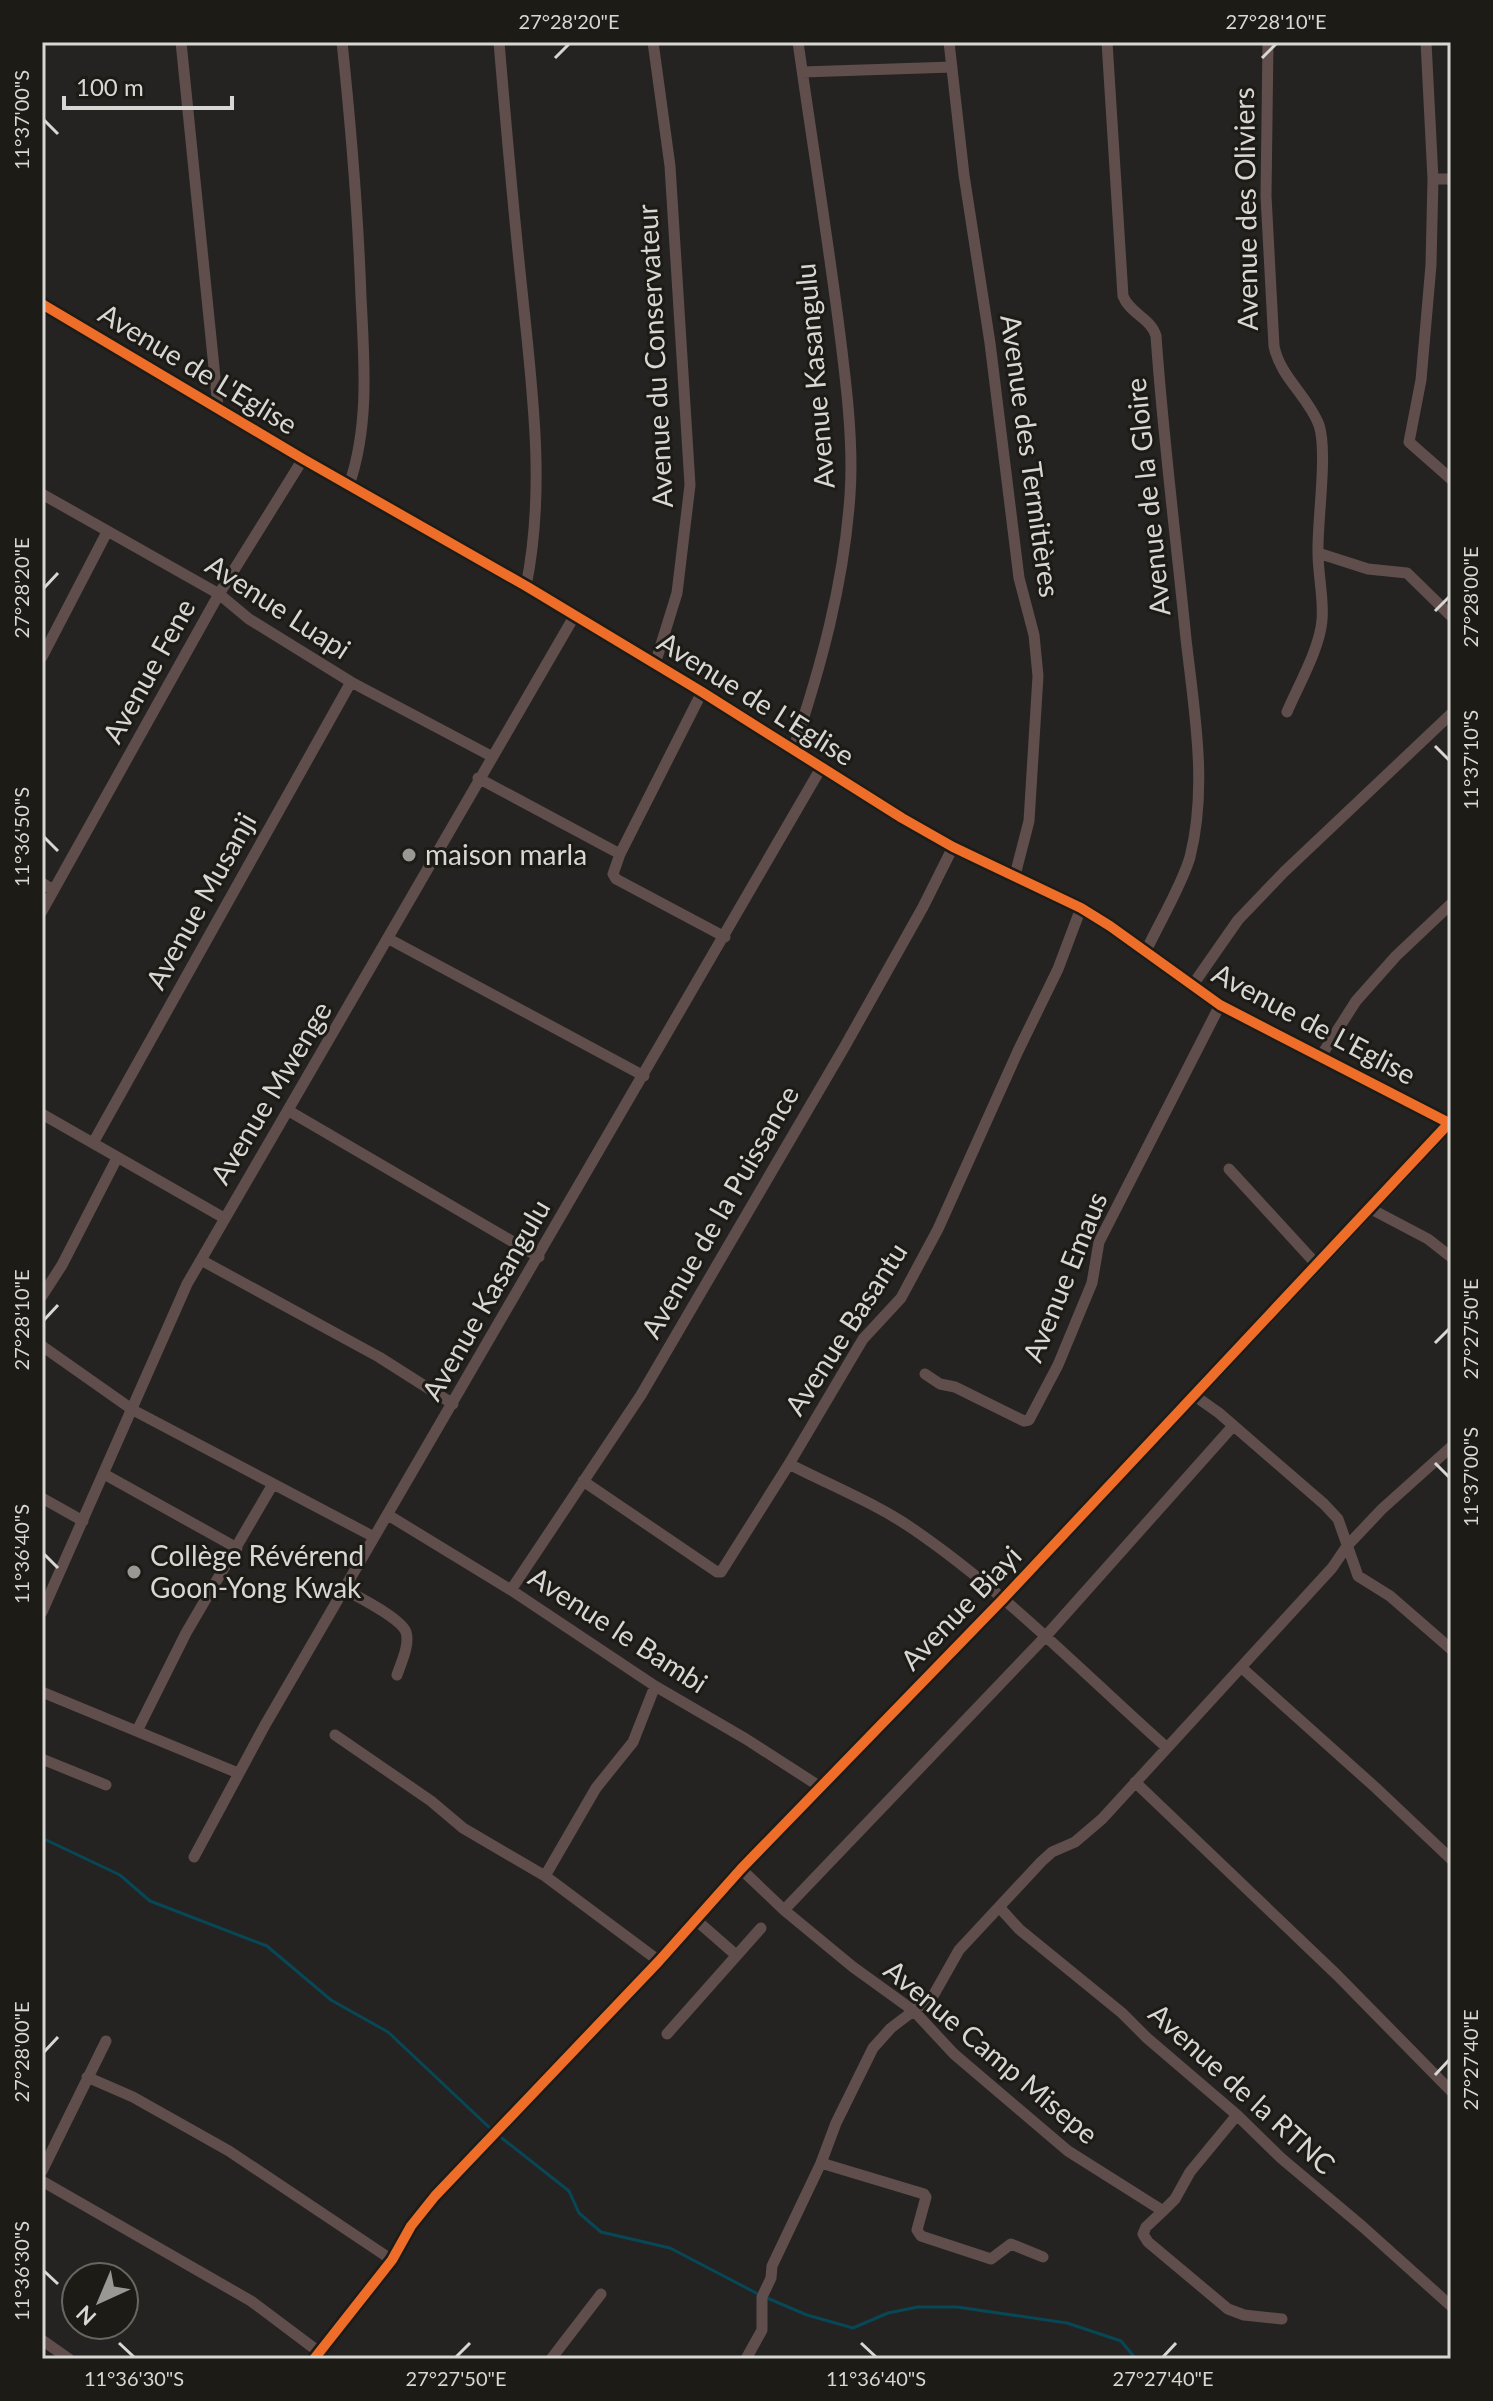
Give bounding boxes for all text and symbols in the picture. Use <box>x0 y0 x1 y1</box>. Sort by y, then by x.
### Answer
text: 27°28'20"E <box>519 9 619 33</box>
text: 27°28'10"E <box>1226 9 1326 33</box>
scale bar <box>64 60 232 110</box>
text: 11°37'00"S <box>9 70 33 170</box>
text: 100 m <box>76 72 144 101</box>
street label: Avenue des Oliviers <box>1226 87 1264 331</box>
street label: Avenue du Conservateur <box>629 203 679 509</box>
street label: Avenue Kasangulu <box>787 262 841 490</box>
street label: Avenue de L'Eglise <box>93 296 304 441</box>
street label: Avenue des Termitières <box>994 312 1068 599</box>
street label: Avenue de la Gloire <box>1118 376 1176 618</box>
text: 27°28'20"E <box>9 538 33 638</box>
street label: Avenue Luapi <box>200 547 357 665</box>
text: 27°28'00"E <box>1458 547 1482 647</box>
street label: Avenue Fene <box>95 592 202 749</box>
street label: Avenue de L'Eglise <box>652 624 861 772</box>
text: 11°37'10"S <box>1458 710 1482 810</box>
text: 11°36'50"S <box>9 787 33 887</box>
street label: Avenue Musanji <box>138 806 263 995</box>
place label: maison marla <box>425 837 587 871</box>
marker: maison marla <box>400 846 418 864</box>
street label: Avenue de L'Eglise <box>1207 955 1422 1091</box>
street label: Avenue Mwenge <box>202 995 338 1190</box>
street label: Avenue de la Puissance <box>633 1079 805 1344</box>
street label: Avenue Emaus <box>1015 1187 1114 1367</box>
street label: Avenue Kasangulu <box>414 1193 556 1406</box>
street label: Avenue Basantu <box>777 1236 914 1421</box>
text: 27°28'10"E <box>9 1270 33 1370</box>
text: 27°27'50"E <box>1458 1279 1482 1379</box>
text: 11°37'00"S <box>1458 1427 1482 1527</box>
text: 11°36'40"S <box>9 1504 33 1604</box>
place label: Collège Révérend Goon-Yong Kwak <box>150 1538 364 1604</box>
street label: Avenue Biayi <box>893 1538 1028 1676</box>
street label: Avenue le Bambi <box>523 1559 714 1699</box>
marker: Collège Révérend Goon-Yong Kwak <box>125 1563 143 1581</box>
street label: Avenue Camp Misepe <box>878 1952 1105 2150</box>
street label: Avenue de la RTNC <box>1143 1996 1343 2181</box>
text: 27°28'00"E <box>9 2002 33 2102</box>
text: 27°27'40"E <box>1458 2010 1482 2110</box>
text: 11°36'30"S <box>9 2221 33 2321</box>
north arrow <box>60 2261 140 2341</box>
text: N <box>70 2300 101 2331</box>
text: 11°36'30"S <box>84 2366 184 2390</box>
text: 27°27'50"E <box>406 2366 506 2390</box>
text: 11°36'40"S <box>826 2366 926 2390</box>
text: 27°27'40"E <box>1113 2366 1213 2390</box>

